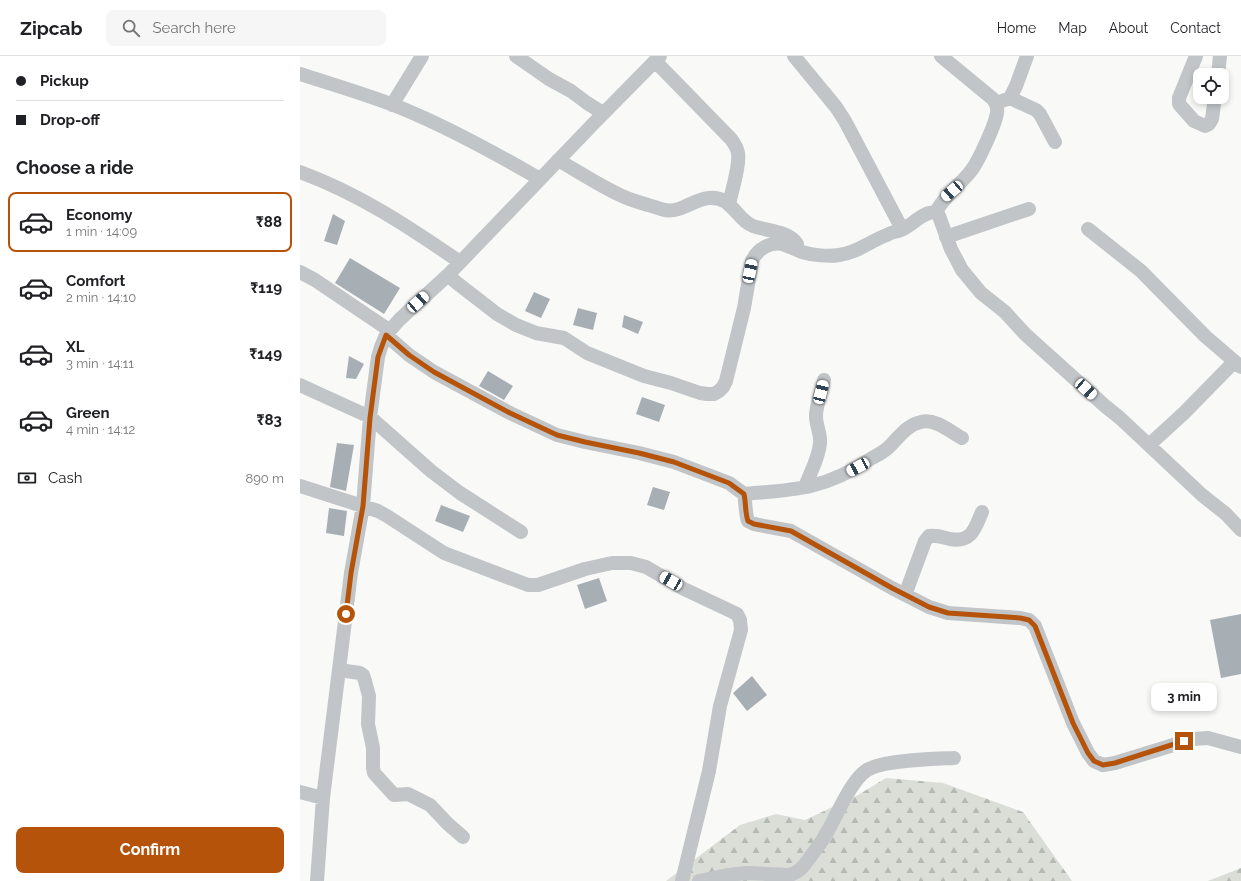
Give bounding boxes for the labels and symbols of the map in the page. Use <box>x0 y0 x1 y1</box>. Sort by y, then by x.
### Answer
car <box>939 179 965 203</box>
car <box>742 258 758 284</box>
car <box>405 290 431 314</box>
car <box>1073 377 1099 401</box>
car <box>812 379 830 405</box>
car <box>845 456 871 478</box>
car <box>658 570 684 592</box>
route start <box>337 605 355 623</box>
callout: 3 min <box>1151 683 1217 711</box>
route end <box>1175 732 1193 750</box>

